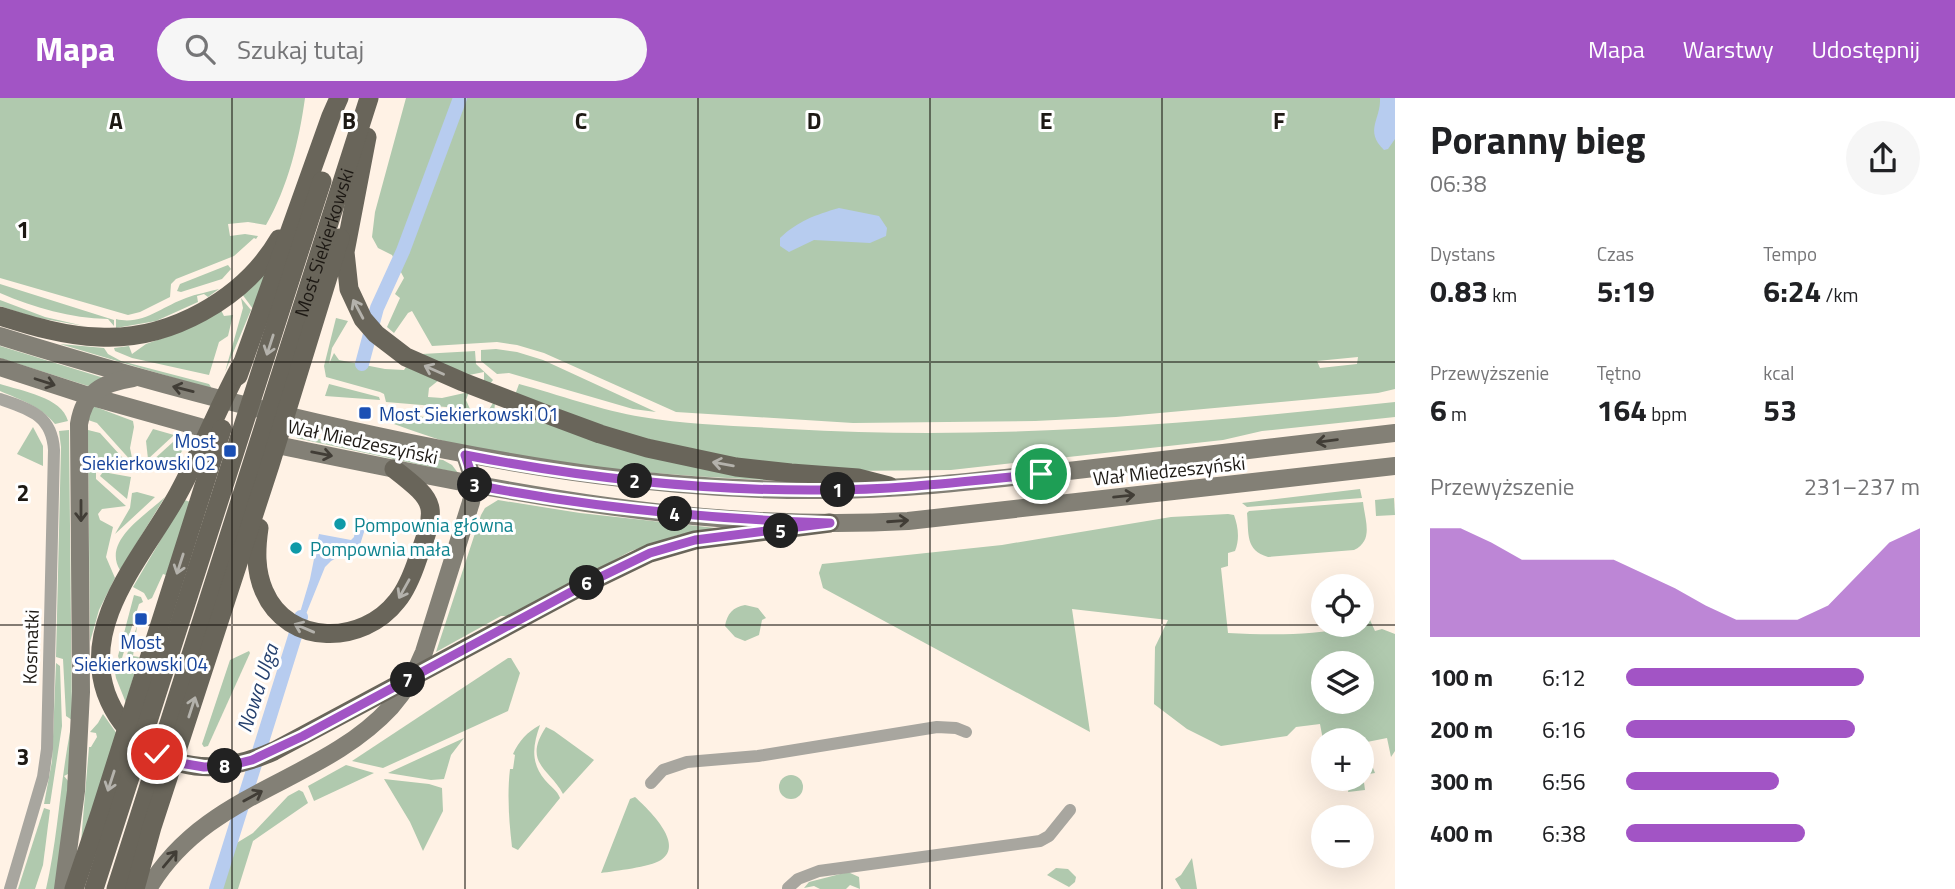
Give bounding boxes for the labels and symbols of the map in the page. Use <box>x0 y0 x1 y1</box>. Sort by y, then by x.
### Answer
text: A <box>109 103 123 138</box>
text: B <box>342 103 356 138</box>
text: C <box>575 103 587 138</box>
text: D <box>807 103 821 138</box>
text: E <box>1040 103 1052 138</box>
text: F <box>1273 103 1285 138</box>
street label: Most Siekierkowski <box>286 164 360 320</box>
text: 1 <box>17 212 29 247</box>
one-way arrow <box>351 300 365 320</box>
one-way arrow <box>263 333 275 355</box>
one-way arrow <box>424 363 445 376</box>
one-way arrow <box>33 377 55 389</box>
one-way arrow <box>172 382 195 395</box>
place label: Most Siekierkowski 01 <box>379 399 559 428</box>
marker: Most Siekierkowski 01 <box>357 405 373 421</box>
street label: Wał Miedzeszyński <box>285 411 441 471</box>
place label: Most Siekierkowski 02 <box>82 426 216 477</box>
one-way arrow <box>1316 435 1339 448</box>
marker: Most Siekierkowski 02 <box>222 443 238 459</box>
pin <box>1011 444 1071 504</box>
one-way arrow <box>310 448 333 461</box>
street label: Wał Miedzeszyński <box>1091 448 1247 492</box>
one-way arrow <box>712 457 735 470</box>
pin: 2 <box>618 464 652 498</box>
pin: 3 <box>458 468 492 502</box>
pin: 1 <box>820 472 856 508</box>
text: 2 <box>17 475 29 510</box>
one-way arrow <box>1112 490 1135 503</box>
pin: 4 <box>658 496 692 532</box>
one-way arrow <box>74 499 88 522</box>
place label: Pompownia główna <box>354 510 514 539</box>
pin: 5 <box>764 514 798 548</box>
one-way arrow <box>886 514 909 527</box>
marker: Pompownia główna <box>332 516 348 532</box>
place label: Pompownia mała <box>310 534 451 563</box>
marker: Pompownia mała <box>288 540 304 556</box>
one-way arrow <box>172 553 185 575</box>
pin: 6 <box>570 566 604 601</box>
one-way arrow <box>397 579 411 599</box>
street label: Kosmatki <box>14 609 46 685</box>
marker: Most Siekierkowski 04 <box>133 611 149 627</box>
one-way arrow <box>294 620 315 633</box>
place label: Most Siekierkowski 04 <box>74 627 208 678</box>
water label: Nowa Ulga <box>228 638 287 736</box>
pin: 7 <box>390 662 426 698</box>
one-way arrow <box>186 696 199 718</box>
pin <box>127 724 187 784</box>
text: 3 <box>17 739 29 774</box>
pin: 8 <box>208 748 243 784</box>
one-way arrow <box>103 770 116 792</box>
one-way arrow <box>242 788 263 802</box>
one-way arrow <box>162 850 178 868</box>

